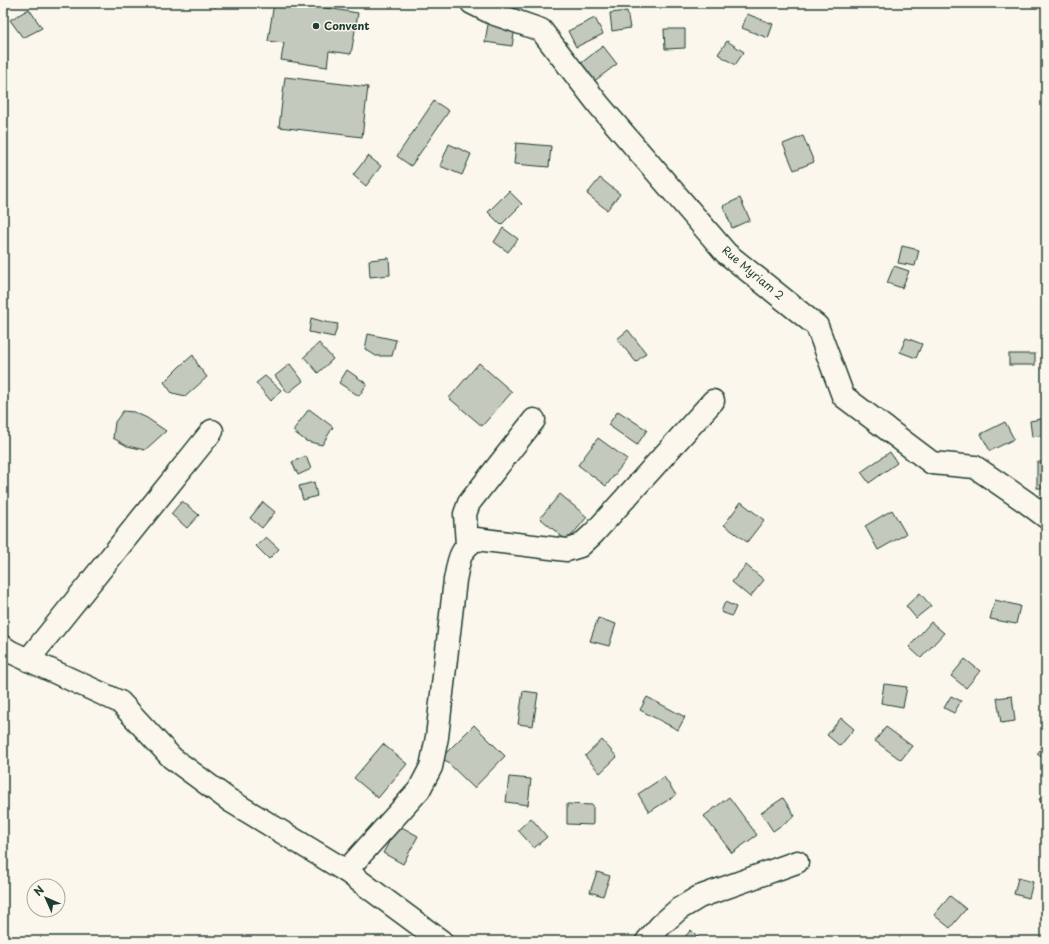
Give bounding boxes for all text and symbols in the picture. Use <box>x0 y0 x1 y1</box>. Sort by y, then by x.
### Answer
place label: Convent <box>324 17 370 34</box>
marker: Convent <box>311 21 321 31</box>
street label: Rue Myriam 2 <box>719 242 788 304</box>
north arrow <box>26 878 66 918</box>
text: N <box>29 881 48 900</box>

